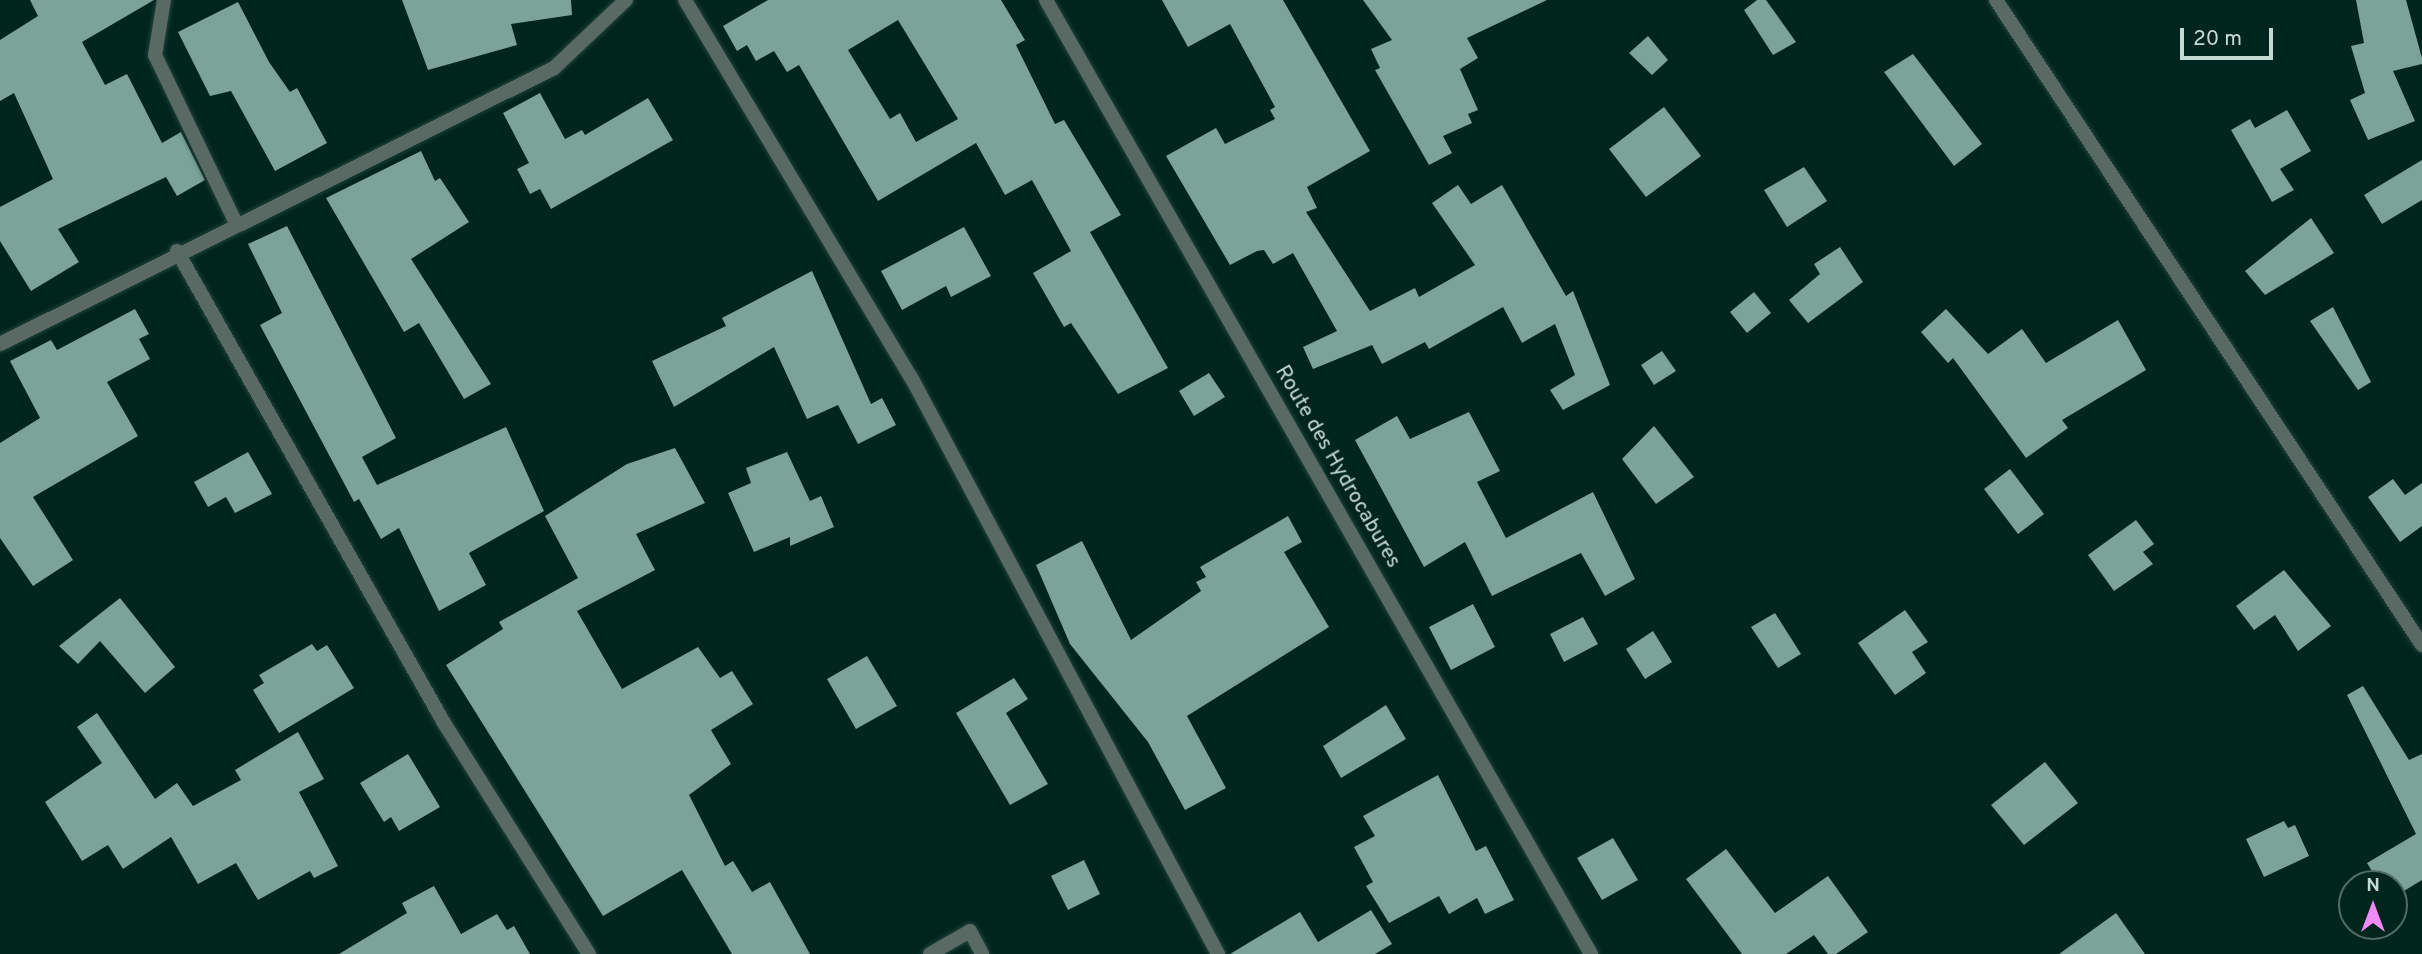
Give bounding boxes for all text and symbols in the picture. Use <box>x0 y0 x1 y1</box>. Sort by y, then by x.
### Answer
scale bar <box>2184 14 2277 58</box>
text: 20 m <box>2193 26 2242 53</box>
street label: Route des Hydrocabures <box>1269 361 1405 573</box>
north arrow <box>2338 870 2408 940</box>
text: N <box>2366 874 2380 898</box>

